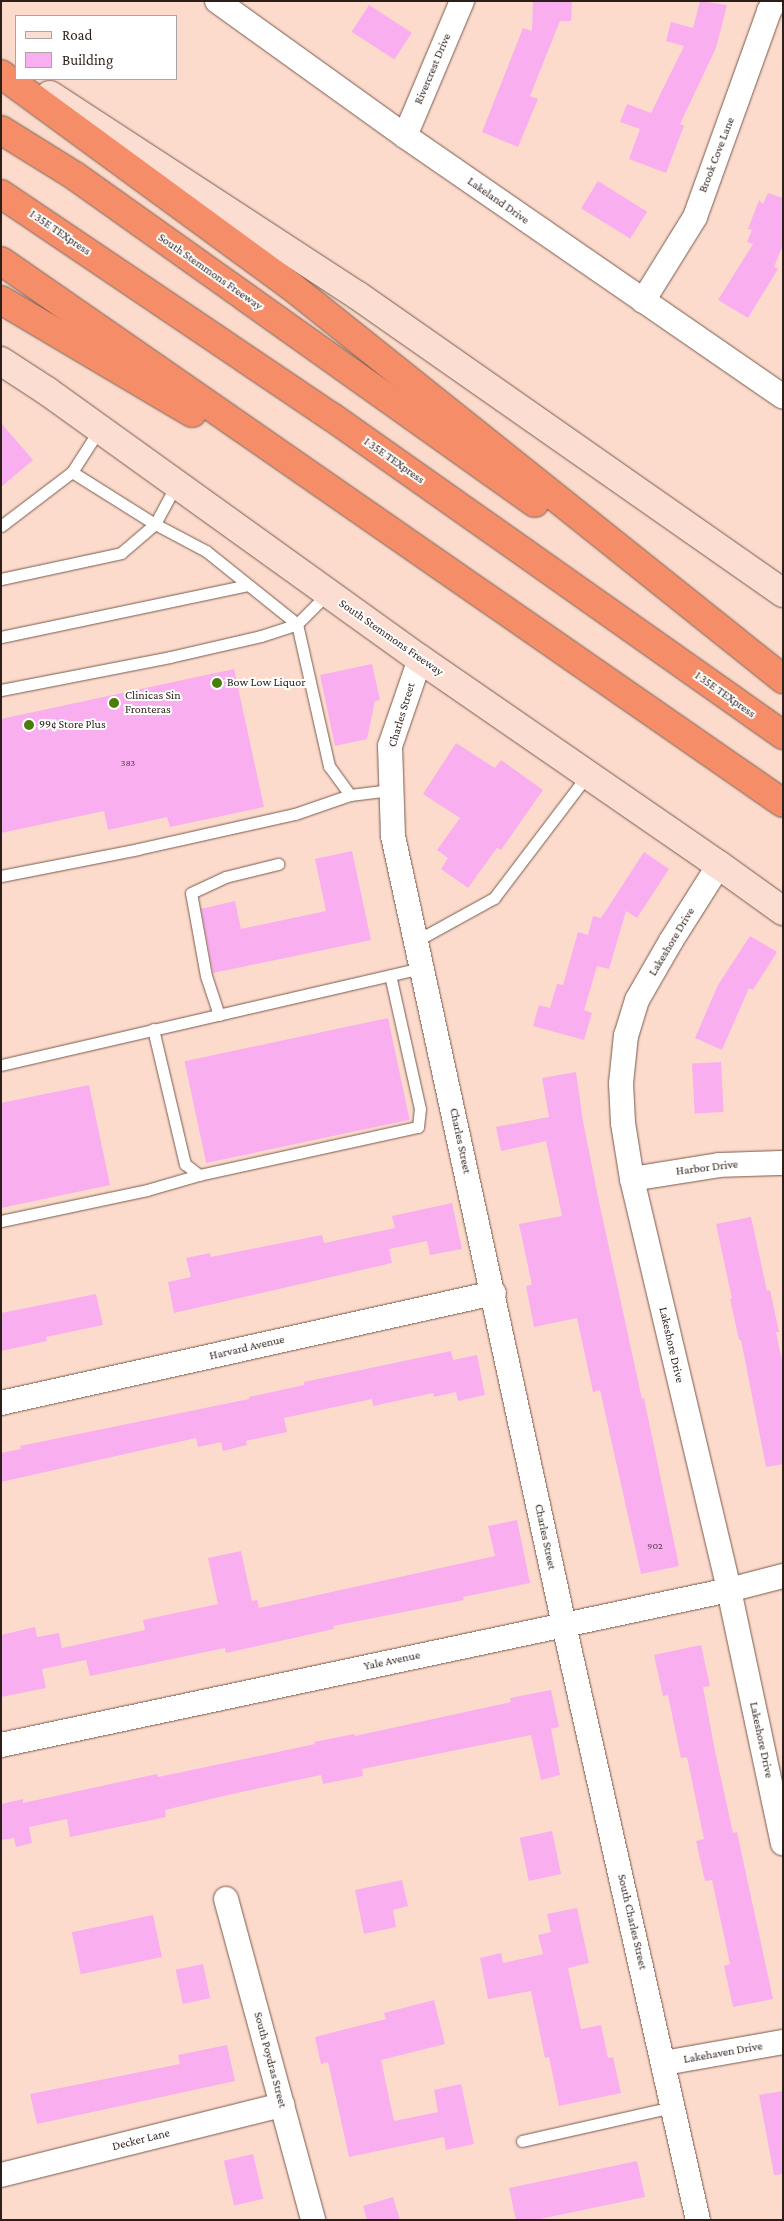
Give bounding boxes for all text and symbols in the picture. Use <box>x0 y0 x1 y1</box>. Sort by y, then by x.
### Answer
legend <box>15 15 178 80</box>
text: Road <box>62 27 92 43</box>
street label: Rivercrest Drive <box>412 31 454 107</box>
text: Building <box>62 52 113 68</box>
street label: Brook Cove Lane <box>696 115 738 195</box>
street label: Lakeland Drive <box>464 174 532 228</box>
street label: I 35E TEXpress <box>27 207 93 259</box>
street label: South Stemmons Freeway <box>155 230 265 314</box>
street label: I 35E TEXpress <box>361 435 427 487</box>
street label: South Stemmons Freeway <box>336 596 446 680</box>
street label: I 35E TEXpress <box>692 669 758 721</box>
place label: Bow Low Liquor <box>227 676 305 690</box>
marker: Bow Low Liquor <box>211 677 223 689</box>
street label: Charles Street <box>385 681 419 749</box>
place label: Clinicas Sin Fronteras <box>125 689 181 717</box>
marker: Clinicas Sin Fronteras <box>107 696 121 710</box>
place label: 99¢ Store Plus <box>39 718 106 732</box>
marker: 99¢ Store Plus <box>23 719 35 731</box>
house number: 383 <box>121 757 135 769</box>
street label: Lakeshore Drive <box>646 905 698 979</box>
street label: Charles Street <box>446 1107 474 1175</box>
street label: Harbor Drive <box>675 1157 739 1179</box>
street label: Lakeshore Drive <box>655 1306 687 1384</box>
street label: Harvard Avenue <box>208 1332 286 1364</box>
street label: Charles Street <box>531 1503 559 1571</box>
house number: 902 <box>647 1540 663 1552</box>
street label: Yale Avenue <box>363 1648 421 1674</box>
street label: Lakeshore Drive <box>746 1701 776 1779</box>
street label: South Charles Street <box>614 1873 650 1971</box>
street label: South Poydras Street <box>250 2010 290 2110</box>
street label: Lakehaven Drive <box>682 2039 764 2067</box>
street label: Decker Lane <box>111 2126 171 2154</box>

